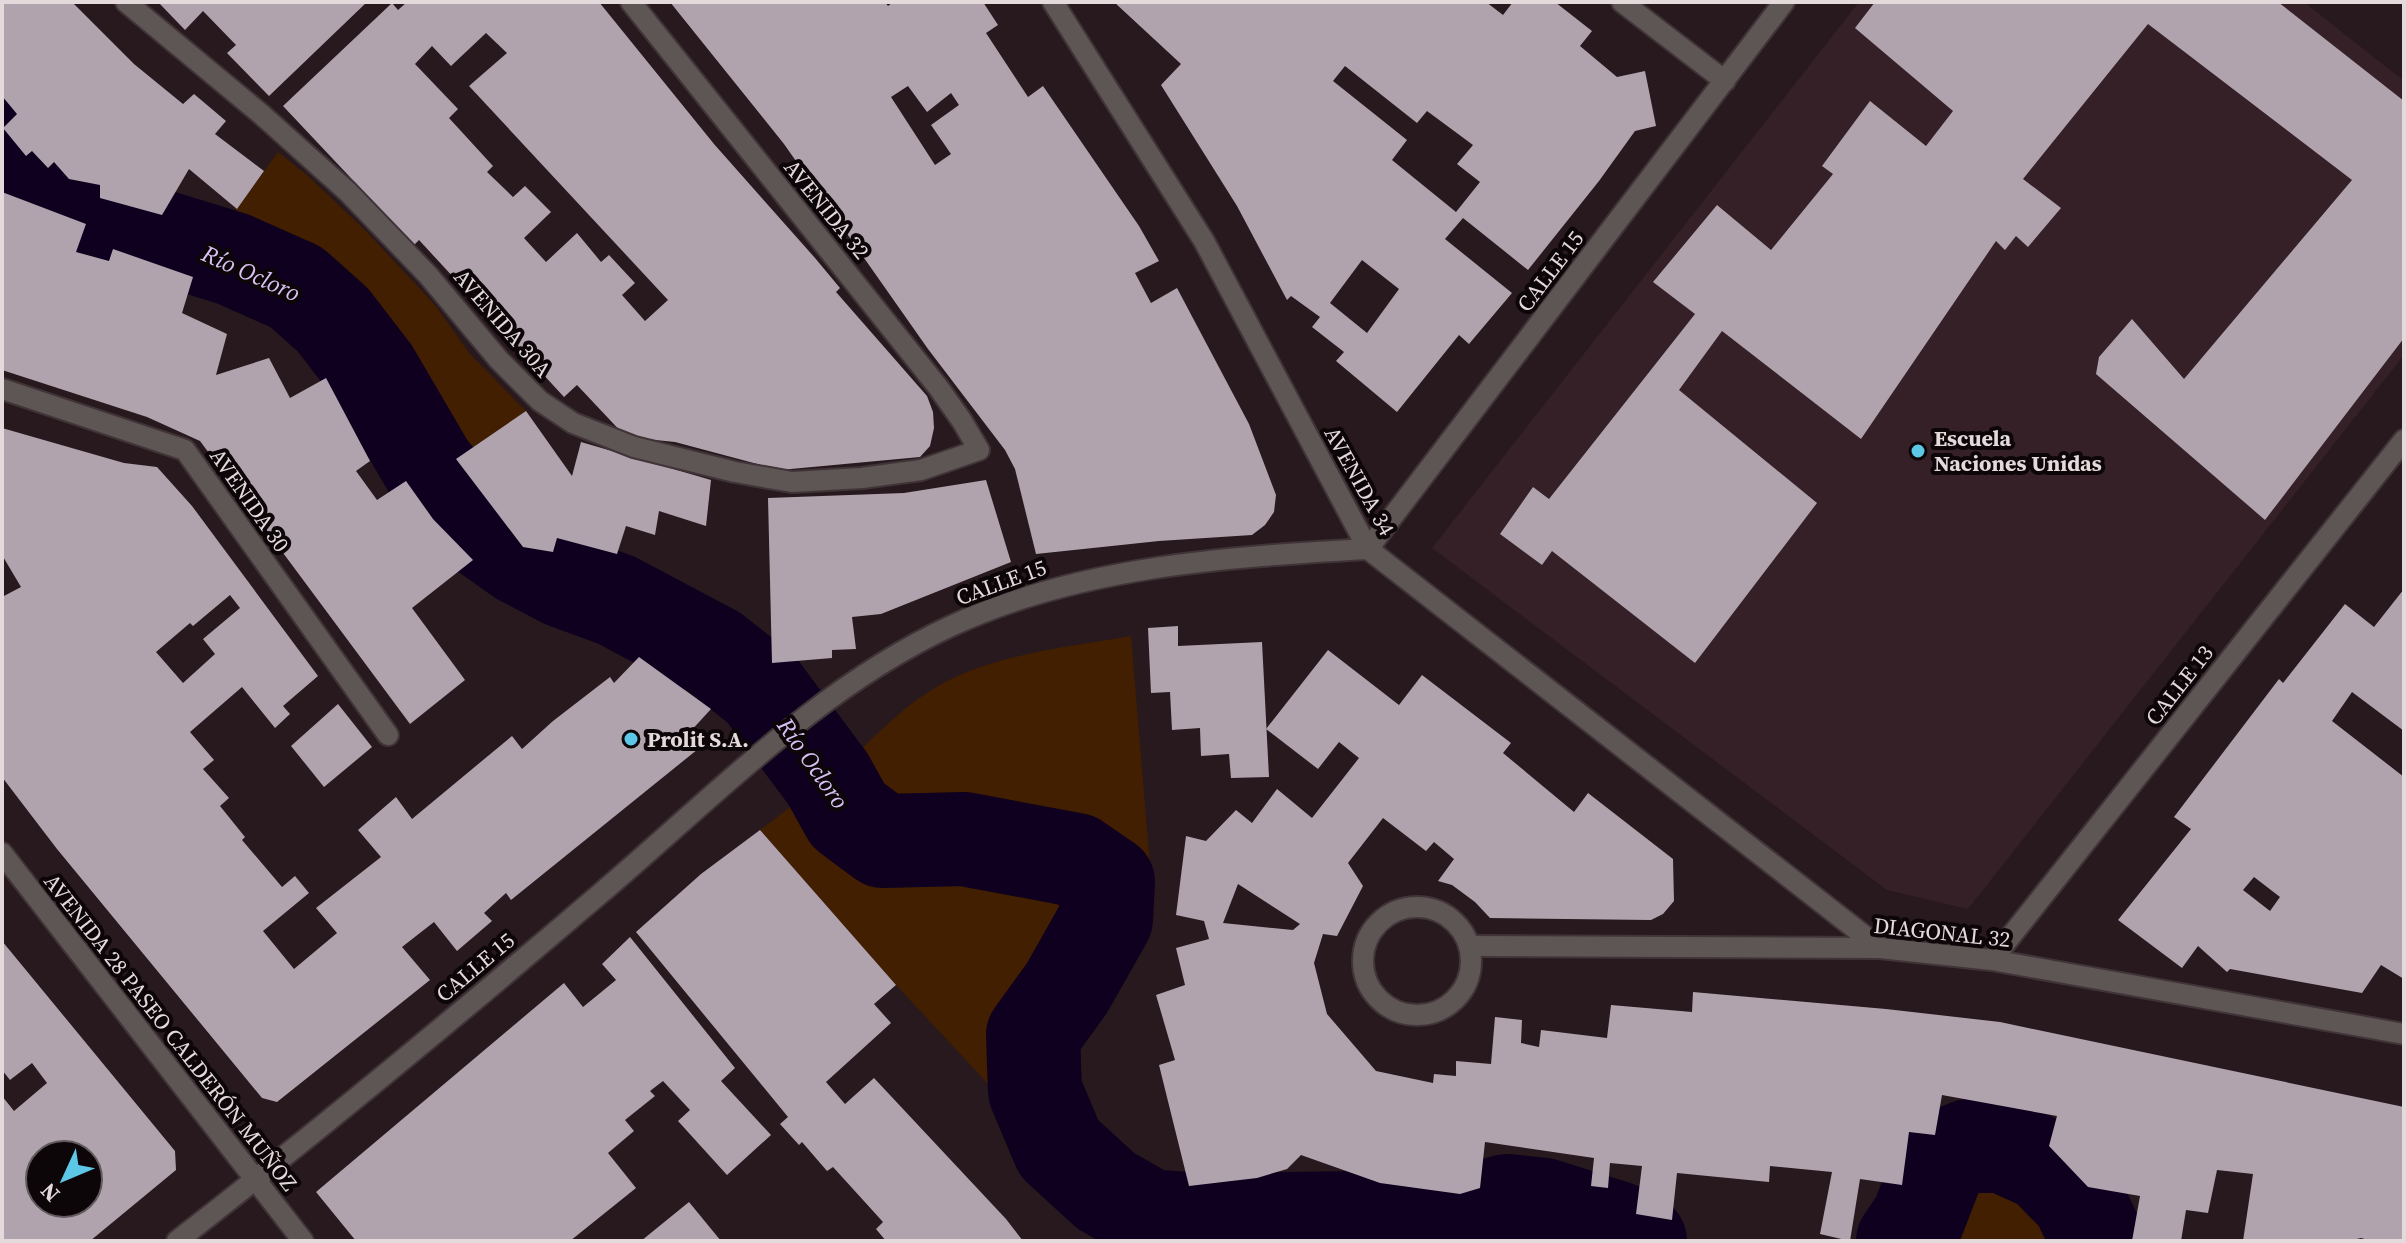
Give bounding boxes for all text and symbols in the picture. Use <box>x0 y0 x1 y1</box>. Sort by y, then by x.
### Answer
street label: AVENIDA 32 <box>778 153 876 265</box>
street label: CALLE 15 <box>1510 224 1590 318</box>
water label: Río Ocloro <box>196 236 306 309</box>
street label: AVENIDA 30A <box>447 262 559 384</box>
street label: AVENIDA 34 <box>1318 421 1402 541</box>
place label: Escuela Naciones Unidas <box>1934 423 2102 478</box>
street label: AVENIDA 30 <box>203 442 297 558</box>
marker: Escuela Naciones Unidas <box>1909 442 1927 460</box>
street label: CALLE 15 <box>952 552 1050 612</box>
street label: CALLE 13 <box>2138 639 2220 731</box>
water label: Río Ocloro <box>769 710 857 815</box>
place label: Prolit S.A. <box>647 724 749 754</box>
marker: Prolit S.A. <box>622 730 640 748</box>
street label: AVENIDA 28 PASEO CALDERÓN MUÑOZ <box>39 868 303 1196</box>
street label: DIAGONAL 32 <box>1872 910 2012 954</box>
street label: CALLE 15 <box>429 925 521 1009</box>
north arrow <box>24 1139 104 1219</box>

